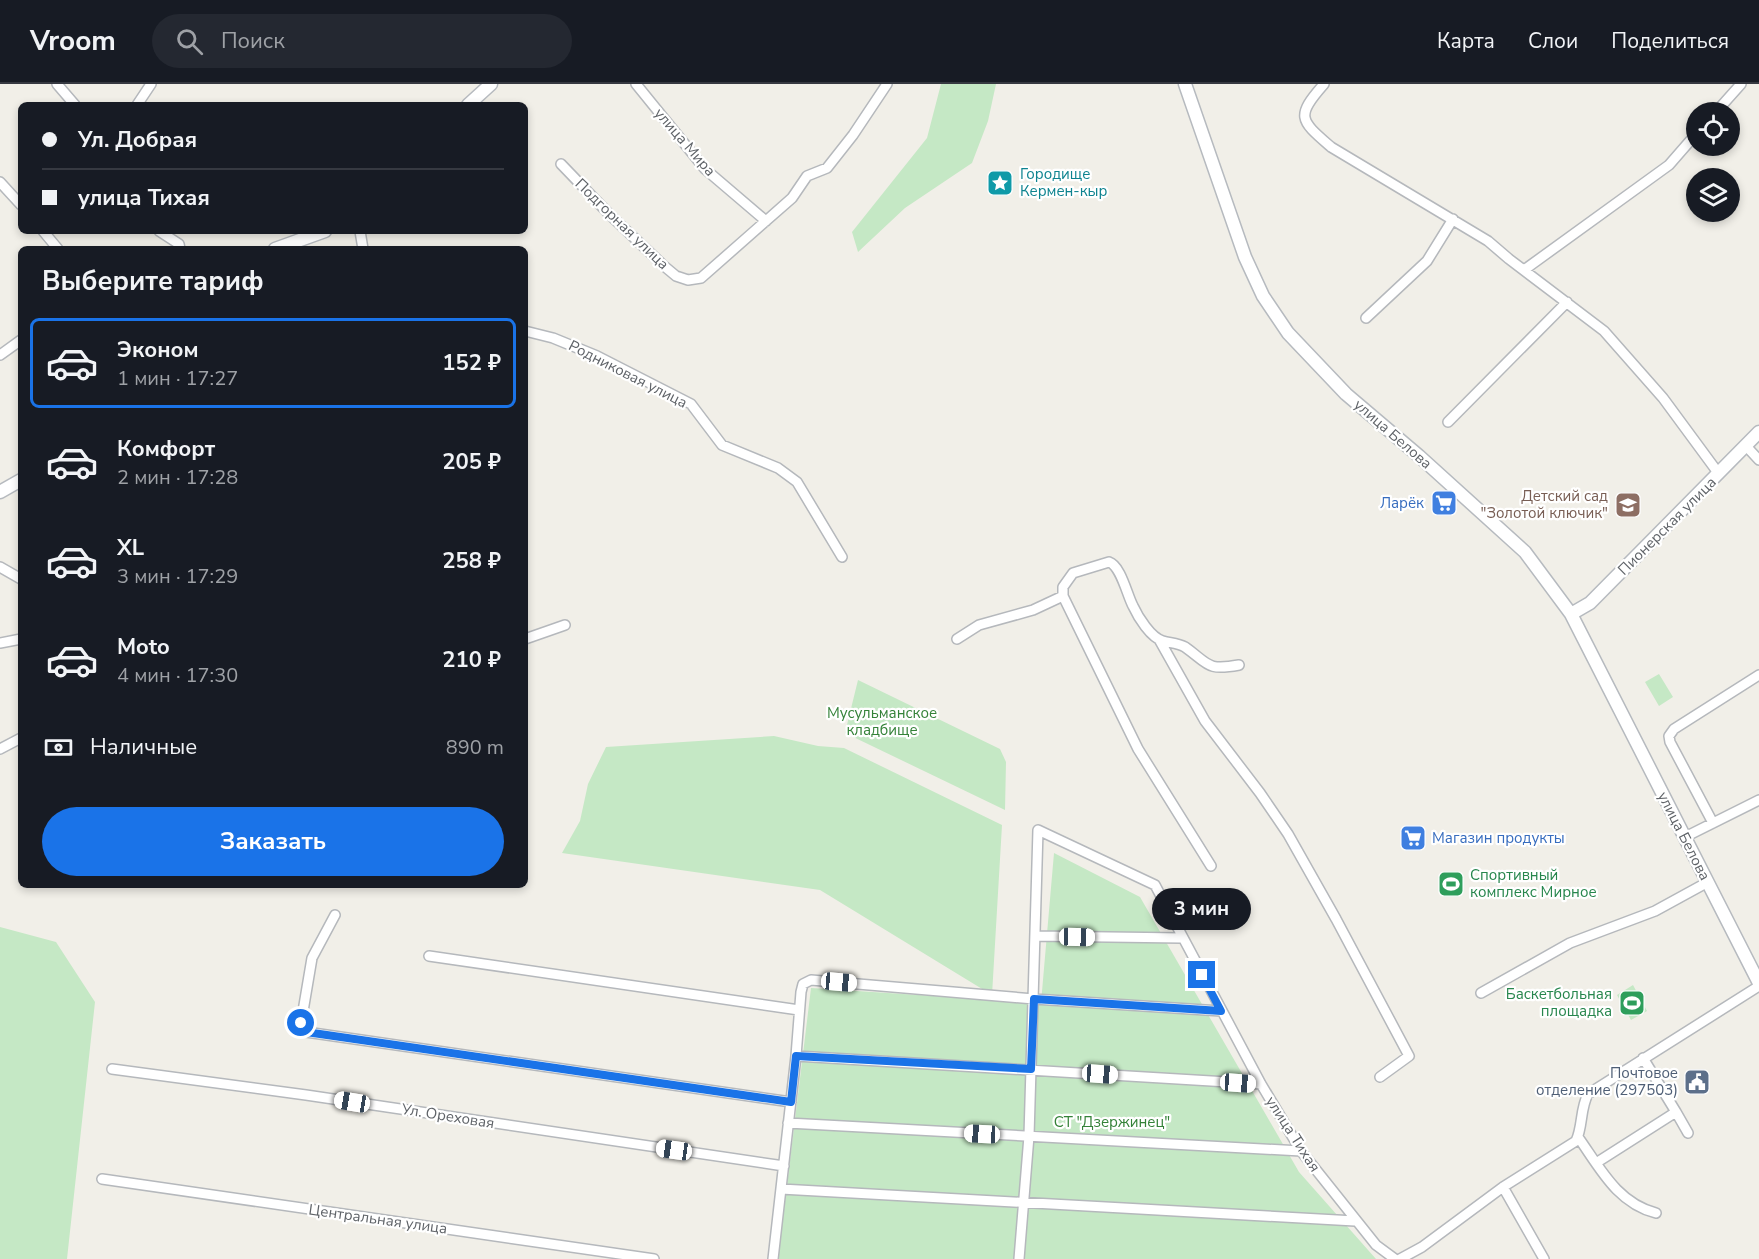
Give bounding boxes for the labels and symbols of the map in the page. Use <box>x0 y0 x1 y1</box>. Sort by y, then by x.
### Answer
street label: улица Мира <box>650 104 720 180</box>
place label: Городище Кермен-кыр <box>1020 164 1108 201</box>
place icon: Городище Кермен-кыр <box>985 168 1015 198</box>
street label: Подгорная улица <box>571 174 673 274</box>
street label: Родниковая улица <box>565 335 691 413</box>
street label: улица Белова <box>1350 395 1436 473</box>
street label: Пионерская улица <box>1614 473 1720 579</box>
place label: Детский сад "Золотой ключик" <box>1481 486 1608 523</box>
supermarket icon: Ларёк <box>1429 488 1459 518</box>
school or university icon: Детский сад "Золотой ключик" <box>1613 490 1643 520</box>
place label: Ларёк <box>1380 493 1424 513</box>
park label: Мусульманское кладбище <box>827 703 937 740</box>
street label: улица Белова <box>1653 788 1715 884</box>
supermarket icon: Магазин продукты <box>1398 823 1428 853</box>
place label: Магазин продукты <box>1432 828 1565 848</box>
place label: Спортивный комплекс Мирное <box>1470 865 1597 902</box>
sports icon: Спортивный комплекс Мирное <box>1436 869 1466 899</box>
callout: 3 мин <box>1152 888 1252 930</box>
car <box>1059 928 1095 946</box>
route end <box>1188 961 1215 988</box>
car <box>820 971 858 993</box>
place label: Баскетбольная площадка <box>1506 984 1612 1021</box>
sports icon: Баскетбольная площадка <box>1617 988 1647 1018</box>
route start <box>287 1009 314 1036</box>
place label: Почтовое отделение (297503) <box>1536 1063 1678 1100</box>
car <box>1081 1064 1119 1084</box>
public building icon: Почтовое отделение (297503) <box>1682 1067 1712 1097</box>
car <box>1219 1073 1257 1093</box>
car <box>333 1090 371 1114</box>
street label: улица Тихая <box>1261 1092 1325 1176</box>
street label: Ул. Ореховая <box>399 1099 496 1133</box>
park label: СТ "Дзержинец" <box>1054 1112 1170 1132</box>
car <box>964 1124 1000 1144</box>
car <box>655 1139 693 1161</box>
street label: Центральная улица <box>307 1199 449 1239</box>

